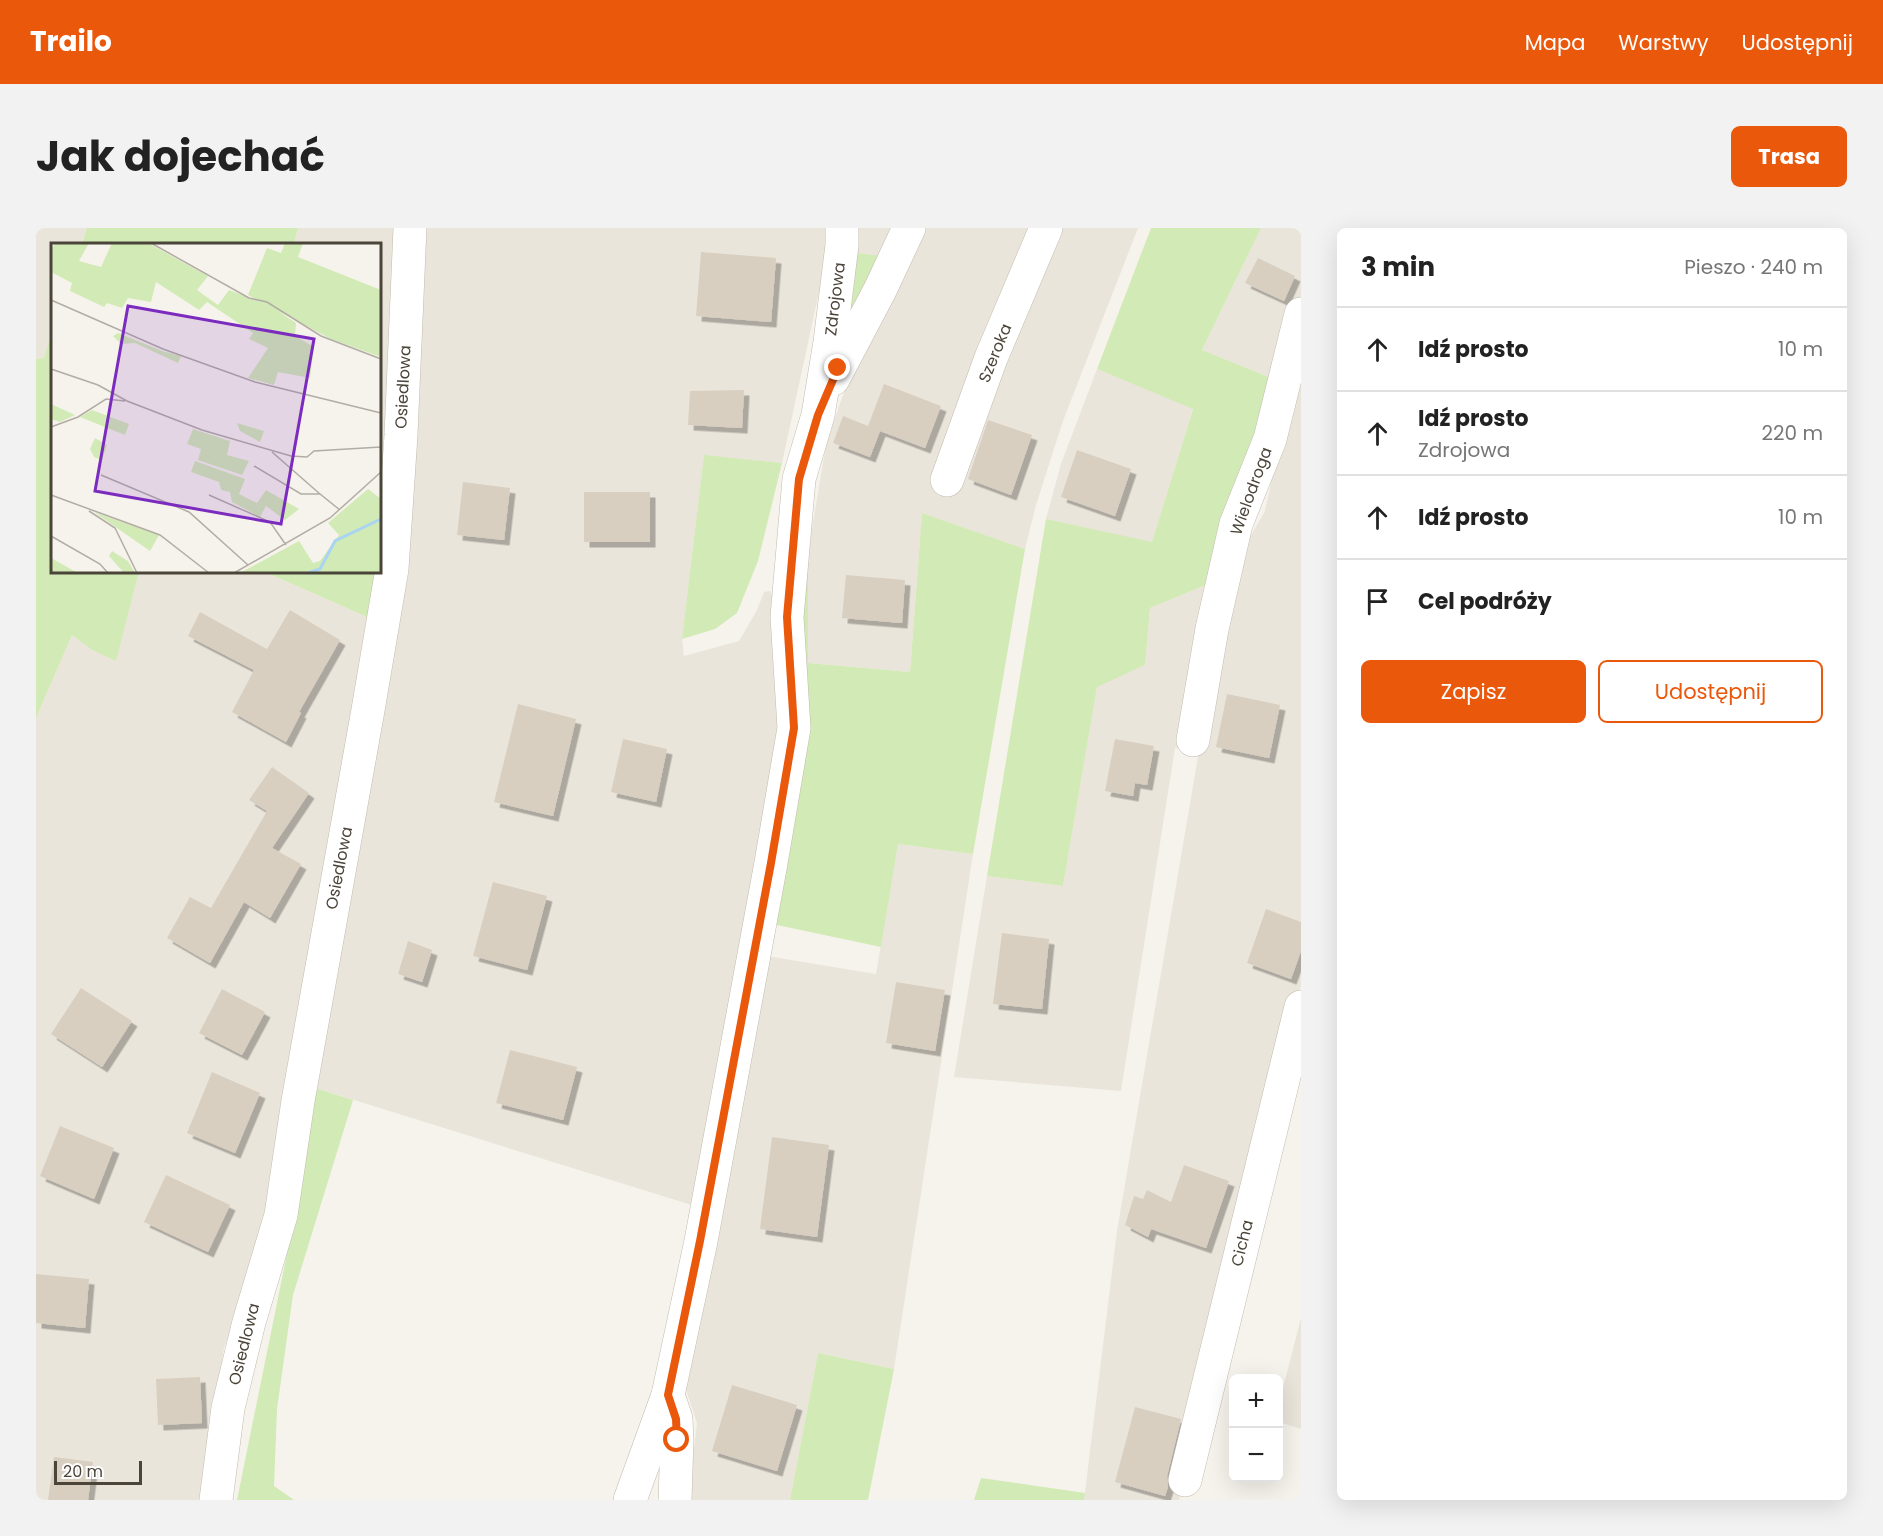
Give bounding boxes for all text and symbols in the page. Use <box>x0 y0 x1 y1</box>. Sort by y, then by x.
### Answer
text: Trailo <box>30 22 112 61</box>
text: Mapa <box>1525 28 1585 57</box>
text: Warstwy <box>1618 28 1709 57</box>
text: Udostępnij <box>1742 28 1853 57</box>
button: Trasa <box>1731 126 1847 187</box>
text: Jak dojechać <box>36 127 325 186</box>
inset map <box>51 243 381 573</box>
text: 3 min <box>1361 249 1435 285</box>
text: Pieszo · 240 m <box>1684 253 1823 281</box>
street label: Zdrojowa <box>819 261 851 337</box>
street label: Szeroka <box>973 320 1017 386</box>
icon: ahead <box>1361 333 1394 366</box>
text: Idź prosto <box>1418 334 1529 365</box>
text: 10 m <box>1778 335 1823 363</box>
street label: Osiedlowa <box>389 345 417 429</box>
route end <box>824 354 850 380</box>
text: Idź prosto <box>1418 403 1529 434</box>
icon: ahead <box>1361 417 1394 450</box>
text: 220 m <box>1762 419 1823 447</box>
text: Zdrojowa <box>1418 436 1510 464</box>
street label: Wielodroga <box>1224 444 1278 538</box>
icon: ahead <box>1361 501 1394 534</box>
text: Idź prosto <box>1418 502 1529 533</box>
text: 10 m <box>1778 503 1823 531</box>
icon: arrive <box>1361 585 1394 618</box>
text: Cel podróży <box>1418 586 1552 617</box>
button: Zapisz <box>1361 660 1586 723</box>
button: Udostępnij <box>1598 660 1823 723</box>
street label: Osiedlowa <box>320 825 358 911</box>
street label: Cicha <box>1225 1217 1259 1269</box>
street label: Osiedlowa <box>223 1301 265 1387</box>
map controls <box>1229 1374 1283 1482</box>
button: + <box>1229 1374 1283 1428</box>
route start <box>663 1426 689 1452</box>
button: − <box>1229 1428 1283 1482</box>
scale bar <box>54 1458 142 1486</box>
text: 20 m <box>63 1460 103 1483</box>

